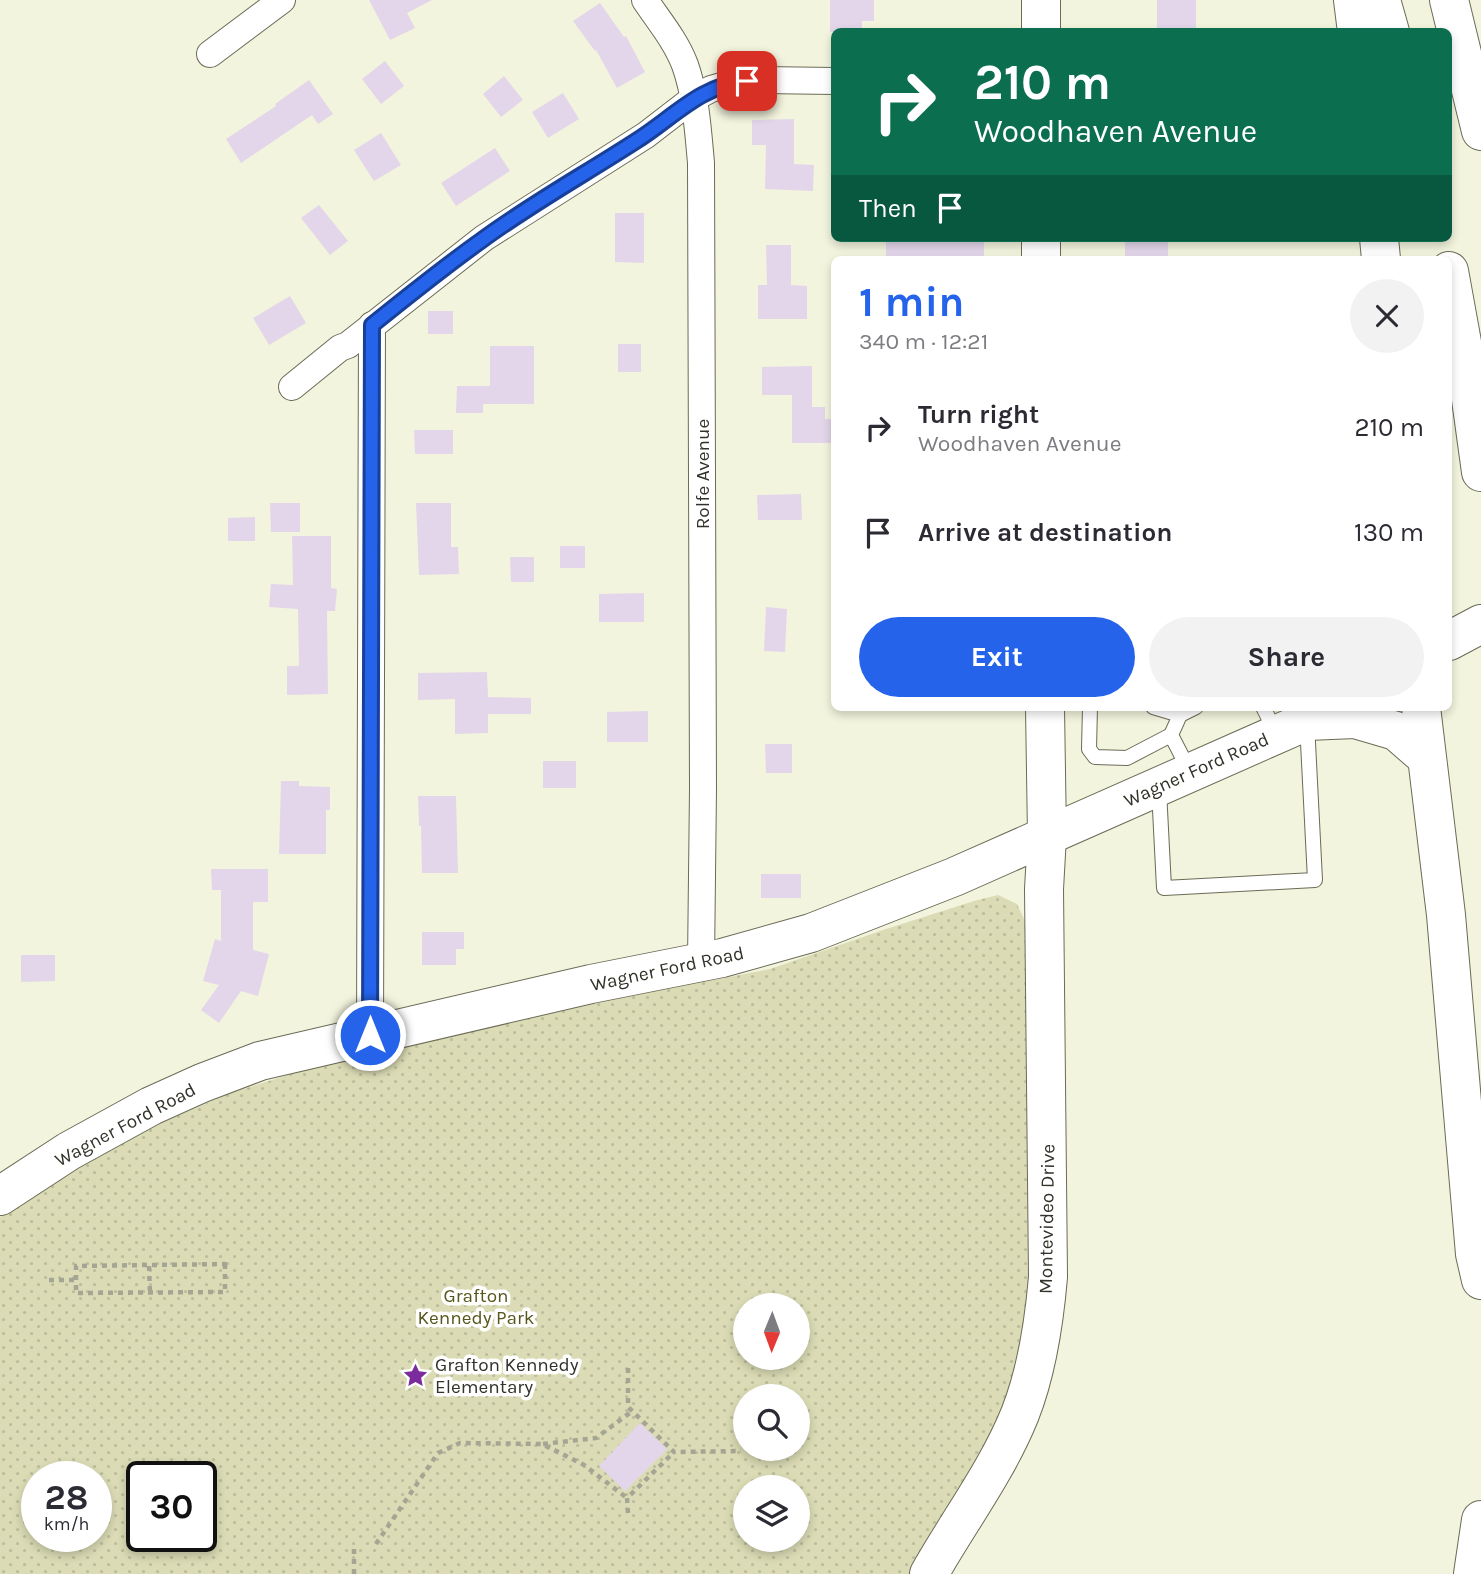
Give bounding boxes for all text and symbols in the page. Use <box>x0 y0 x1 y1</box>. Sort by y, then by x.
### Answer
pin <box>717 51 777 111</box>
text: 210 m <box>974 54 1111 111</box>
icon: right <box>859 56 950 147</box>
icon: arrive <box>728 62 766 100</box>
text: Woodhaven Avenue <box>974 113 1257 150</box>
icon: arrive <box>931 189 969 227</box>
text: Then <box>859 193 917 224</box>
text: 1 min <box>859 277 964 327</box>
button: close <box>1350 279 1424 353</box>
text: 340 m · 12:21 <box>859 328 988 355</box>
text: Turn right <box>918 399 1039 430</box>
icon: right <box>859 409 897 447</box>
text: 210 m <box>1354 412 1424 443</box>
street label: Rolfe Avenue <box>692 419 714 529</box>
text: Woodhaven Avenue <box>918 430 1122 457</box>
icon: arrive <box>859 514 897 552</box>
text: Arrive at destination <box>918 517 1172 548</box>
text: 130 m <box>1354 517 1424 548</box>
button: Exit <box>859 617 1135 697</box>
button: Share <box>1149 617 1424 697</box>
street label: Wagner Ford Road <box>1121 728 1272 812</box>
street label: Wagner Ford Road <box>588 942 746 996</box>
position arrow <box>333 998 407 1072</box>
street label: Wagner Ford Road <box>51 1078 200 1171</box>
street label: Montevideo Drive <box>1035 1144 1059 1294</box>
park label: Grafton Kennedy Park <box>417 1285 535 1329</box>
north arrow <box>733 1293 810 1370</box>
map controls <box>733 1293 810 1552</box>
place label: Grafton Kennedy Elementary <box>435 1354 579 1398</box>
place icon: Grafton Kennedy Elementary <box>401 1361 429 1389</box>
button: search <box>733 1384 810 1461</box>
speed limit sign: 30 <box>126 1461 217 1552</box>
button: layers <box>733 1475 810 1552</box>
text: 28 <box>45 1477 88 1518</box>
text: km/h <box>44 1513 89 1535</box>

